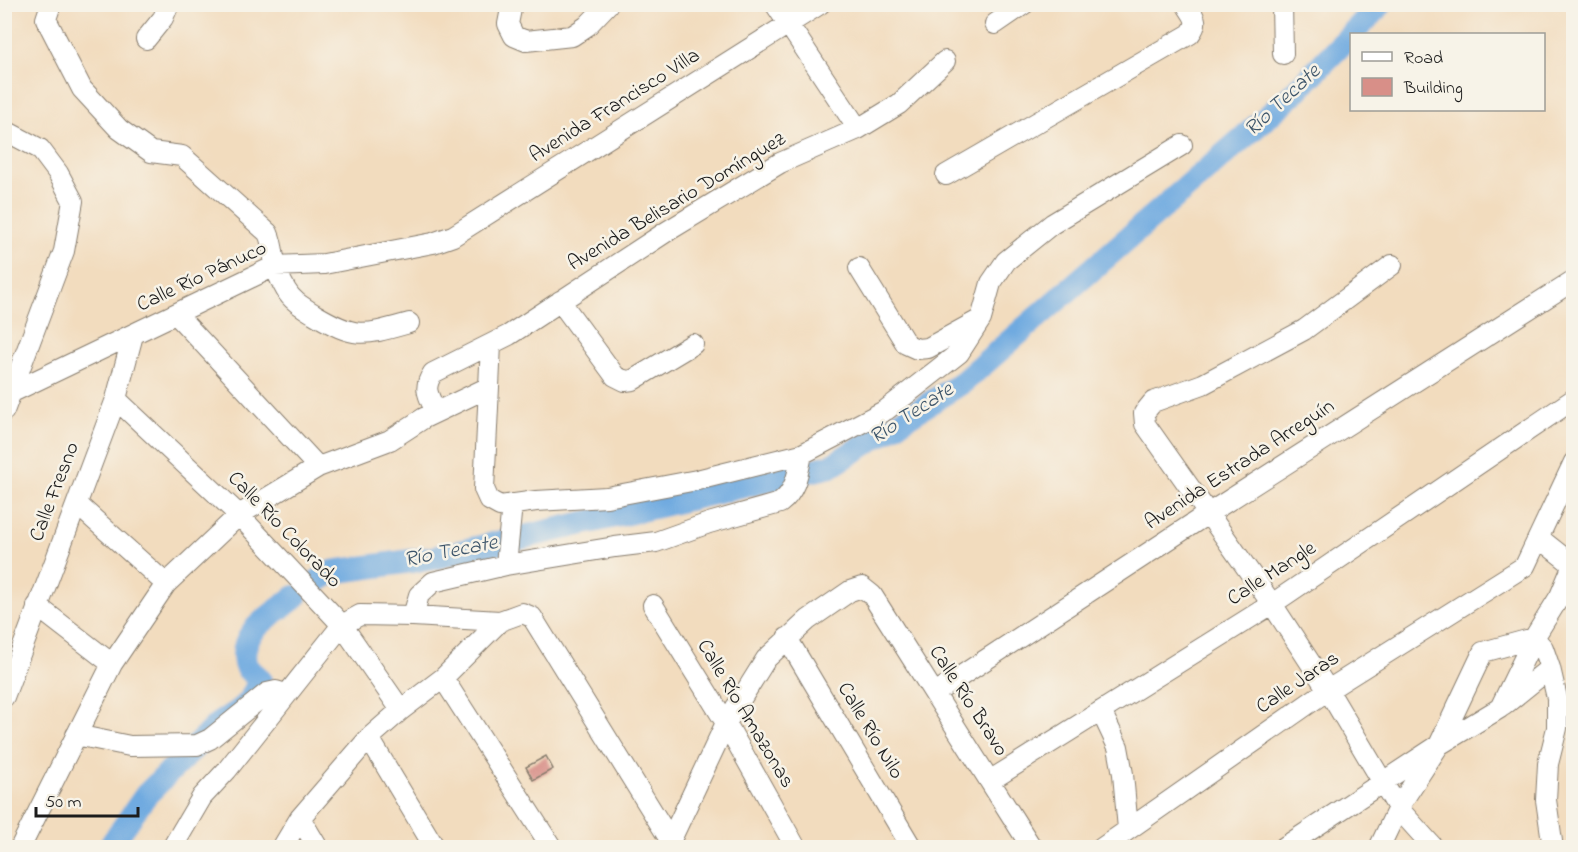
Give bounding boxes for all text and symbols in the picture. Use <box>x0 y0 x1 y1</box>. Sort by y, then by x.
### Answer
legend <box>1350 33 1545 111</box>
street label: Avenida Francisco Villa <box>524 41 706 171</box>
text: Road <box>1404 46 1443 72</box>
water label: Río Tecate <box>1238 56 1329 145</box>
text: Building <box>1403 76 1463 103</box>
street label: Avenida Belisario Domínguez <box>562 125 793 281</box>
street label: Calle Río Pánuco <box>132 234 272 320</box>
water label: Río Tecate <box>864 374 961 453</box>
street label: Avenida Estrada Arreguín <box>1139 392 1342 539</box>
street label: Calle Fresno <box>22 438 88 546</box>
street label: Calle Río Colorado <box>220 465 348 596</box>
water label: Río Tecate <box>402 527 502 577</box>
street label: Calle Mangle <box>1222 534 1324 616</box>
street label: Calle Río Amazonas <box>689 634 801 794</box>
street label: Calle Río Bravo <box>921 640 1015 763</box>
street label: Calle Jaras <box>1250 644 1346 722</box>
street label: Calle Río Nilo <box>829 677 911 785</box>
scale bar <box>36 780 138 818</box>
text: 50 m <box>45 790 82 816</box>

